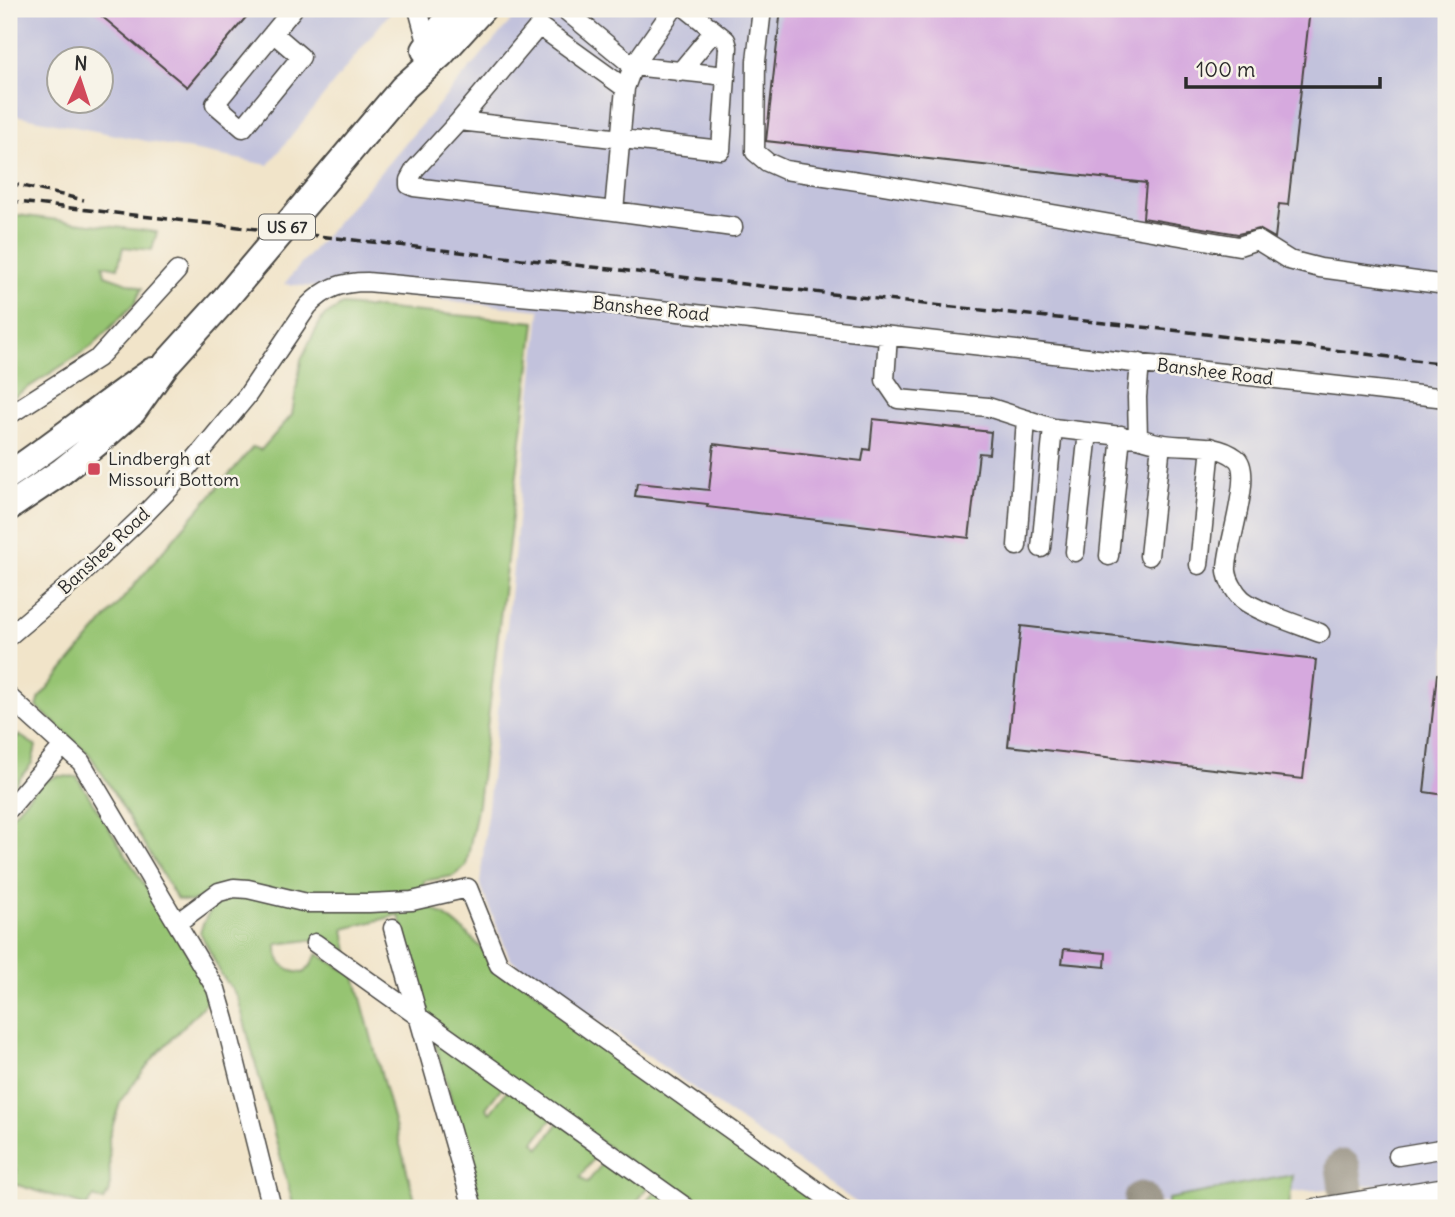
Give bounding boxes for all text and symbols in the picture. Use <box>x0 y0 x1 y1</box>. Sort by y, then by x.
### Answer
north arrow <box>46 46 116 116</box>
scale bar <box>1186 46 1380 90</box>
text: N <box>74 51 88 75</box>
text: 100 m <box>1196 56 1255 83</box>
road number: US 67 <box>259 215 315 240</box>
street label: Banshee Road <box>592 291 711 326</box>
street label: Banshee Road <box>1156 353 1275 390</box>
place label: Lindbergh at Missouri Bottom <box>108 447 239 491</box>
marker: Lindbergh at Missouri Bottom <box>86 461 102 477</box>
street label: Banshee Road <box>53 502 155 599</box>

